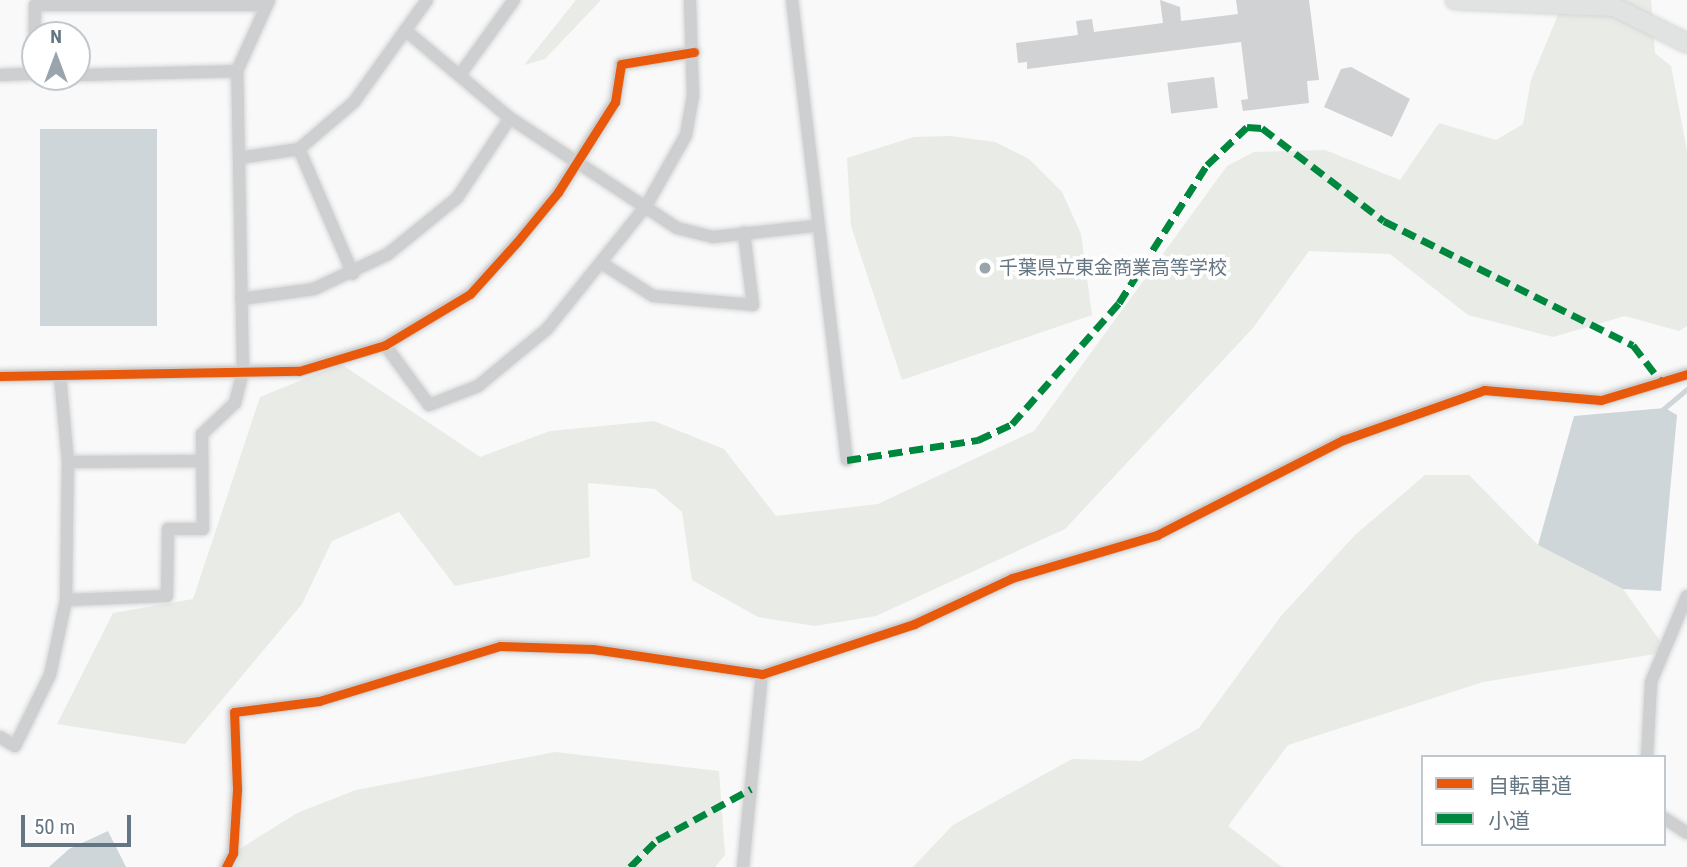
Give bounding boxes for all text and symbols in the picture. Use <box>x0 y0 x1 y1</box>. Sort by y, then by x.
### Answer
north arrow <box>21 21 91 91</box>
text: N <box>50 25 62 48</box>
place label: 千葉県立東金商業高等学校 <box>999 257 1227 279</box>
marker: 千葉県立東金商業高等学校 <box>977 260 993 276</box>
legend <box>1421 755 1666 846</box>
text: 自転車道 <box>1488 774 1572 798</box>
scale bar <box>24 800 135 844</box>
text: 小道 <box>1488 809 1530 833</box>
text: 50 m <box>34 815 75 839</box>

